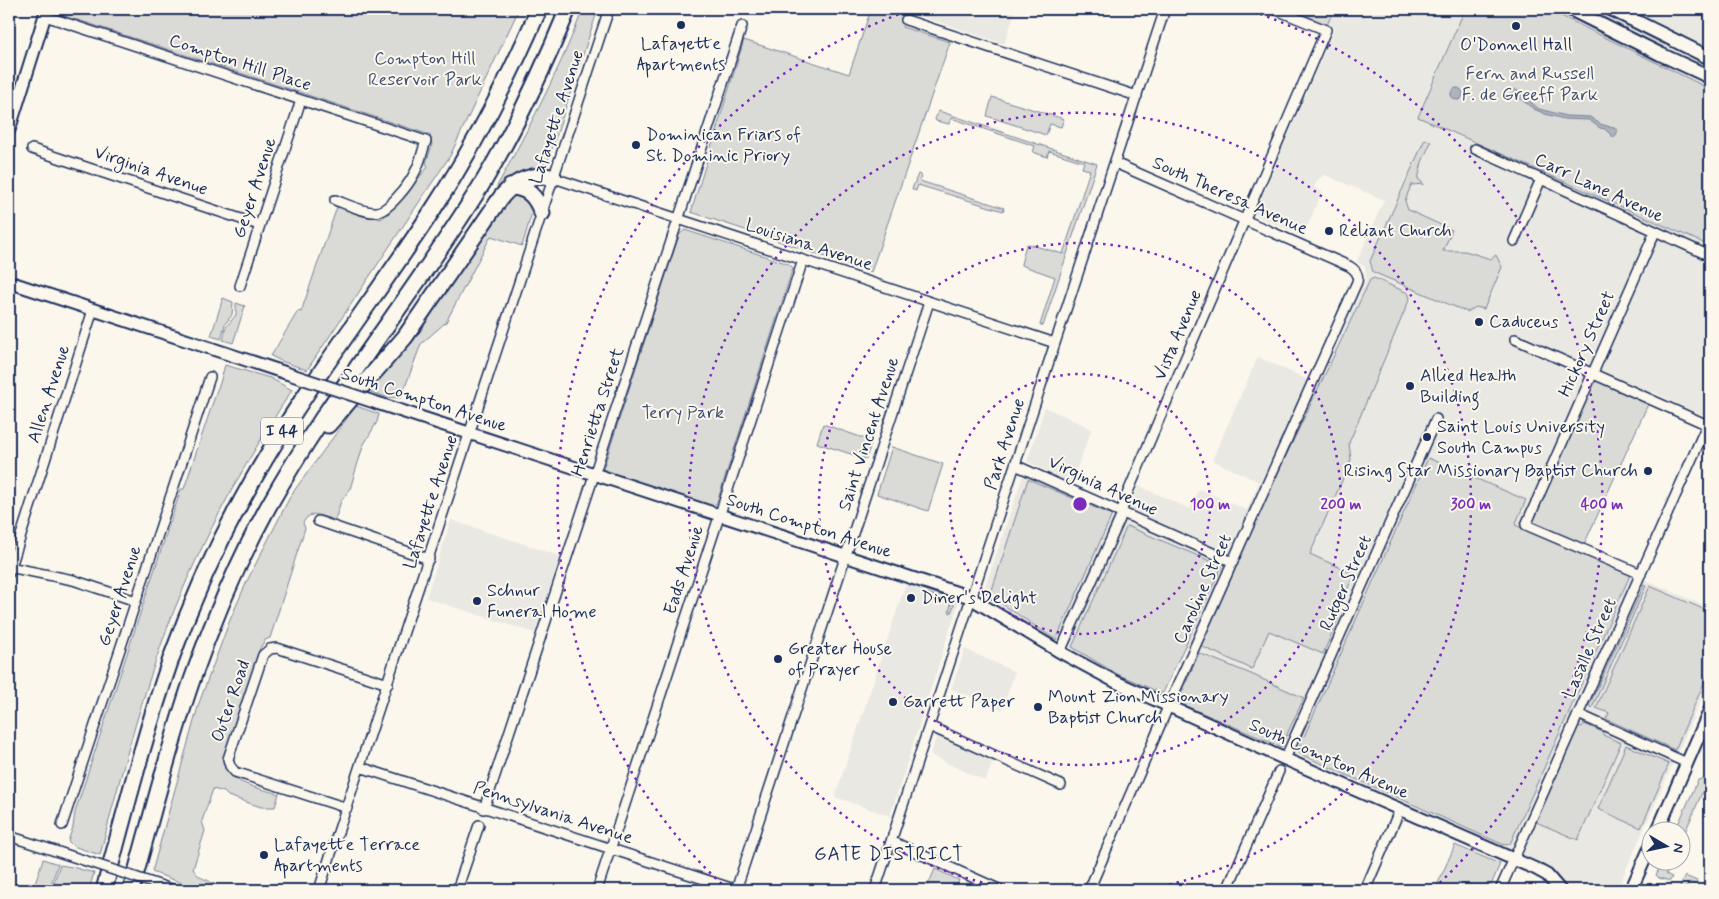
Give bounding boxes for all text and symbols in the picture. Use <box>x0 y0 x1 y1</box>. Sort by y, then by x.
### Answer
marker: Lafayette Apartments <box>675 19 687 31</box>
marker: O'Donnell Hall <box>1510 20 1522 32</box>
street label: Compton Hill Place <box>166 29 314 97</box>
place label: Lafayette Apartments <box>637 32 725 78</box>
place label: O'Donnell Hall <box>1460 33 1572 57</box>
park label: Compton Hill Reservoir Park <box>368 47 482 92</box>
street label: Lafayette Avenue <box>524 47 590 187</box>
park label: Fern and Russell F. de Greeff Park <box>1462 62 1598 107</box>
place label: Dominican Friars of St. Dominic Priory <box>646 123 801 168</box>
street label: Geyer Avenue <box>227 134 283 242</box>
marker: Dominican Friars of St. Dominic Priory <box>630 139 642 151</box>
street label: Virginia Avenue <box>91 140 211 203</box>
street label: Carr Lane Avenue <box>1531 148 1667 228</box>
street label: South Theresa Avenue <box>1149 151 1312 241</box>
street label: Louisiana Avenue <box>742 213 876 277</box>
place label: Reliant Church <box>1339 219 1452 243</box>
marker: Reliant Church <box>1323 225 1335 237</box>
street label: Vista Avenue <box>1148 286 1208 384</box>
street label: Hickory Street <box>1553 287 1621 401</box>
place label: Caduceus <box>1489 310 1558 334</box>
marker: Caduceus <box>1473 316 1485 328</box>
street label: Allen Avenue <box>22 342 76 446</box>
street label: Henrietta Street <box>566 344 630 480</box>
street label: Saint Vincent Avenue <box>833 354 905 514</box>
street label: South Compton Avenue <box>338 362 510 438</box>
place label: Allied Health Building <box>1420 364 1516 411</box>
marker: Allied Health Building <box>1404 380 1416 392</box>
street label: Park Avenue <box>979 395 1031 493</box>
park label: Terry Park <box>642 401 724 425</box>
place label: Saint Louis University South Campus <box>1437 415 1605 460</box>
road number: I 44 <box>261 418 303 444</box>
marker: Saint Louis University South Campus <box>1421 431 1433 443</box>
street label: Lafayette Avenue <box>398 432 464 572</box>
street label: Virginia Avenue <box>1044 450 1162 523</box>
place label: Rising Star Missionary Baptist Church <box>1344 459 1638 483</box>
marker: Rising Star Missionary Baptist Church <box>1642 465 1654 477</box>
street label: South Compton Avenue <box>723 488 895 564</box>
centre of rings <box>1071 495 1089 513</box>
text: 100 m <box>1190 495 1230 515</box>
text: 200 m <box>1321 495 1362 515</box>
text: 300 m <box>1451 495 1491 515</box>
text: 400 m <box>1581 495 1623 515</box>
street label: Eads Avenue <box>658 522 710 618</box>
street label: Caroline Street <box>1168 530 1238 648</box>
street label: Rutger Street <box>1314 531 1379 635</box>
street label: Geyer Avenue <box>92 542 148 650</box>
place label: Schnur Funeral Home <box>487 579 597 624</box>
place label: Diner's Delight <box>921 586 1037 610</box>
marker: Diner's Delight <box>905 592 917 604</box>
street label: Lasalle Street <box>1557 594 1623 702</box>
marker: Schnur Funeral Home <box>471 595 483 607</box>
place label: Greater House of Prayer <box>788 637 892 682</box>
marker: Greater House of Prayer <box>772 653 784 665</box>
street label: Outer Road <box>206 657 256 745</box>
place label: Mount Zion Missionary Baptist Church <box>1048 685 1229 730</box>
place label: Garrett Paper <box>903 690 1015 714</box>
marker: Garrett Paper <box>887 696 899 708</box>
marker: Mount Zion Missionary Baptist Church <box>1032 701 1044 713</box>
street label: South Compton Avenue <box>1245 713 1413 805</box>
street label: Pennsylvania Avenue <box>470 776 636 850</box>
north arrow <box>1642 822 1692 872</box>
place label: Lafayette Terrace Apartments <box>274 833 420 879</box>
district label: GATE DISTRICT <box>814 842 964 867</box>
text: N <box>1668 842 1687 854</box>
marker: Lafayette Terrace Apartments <box>258 849 270 861</box>

